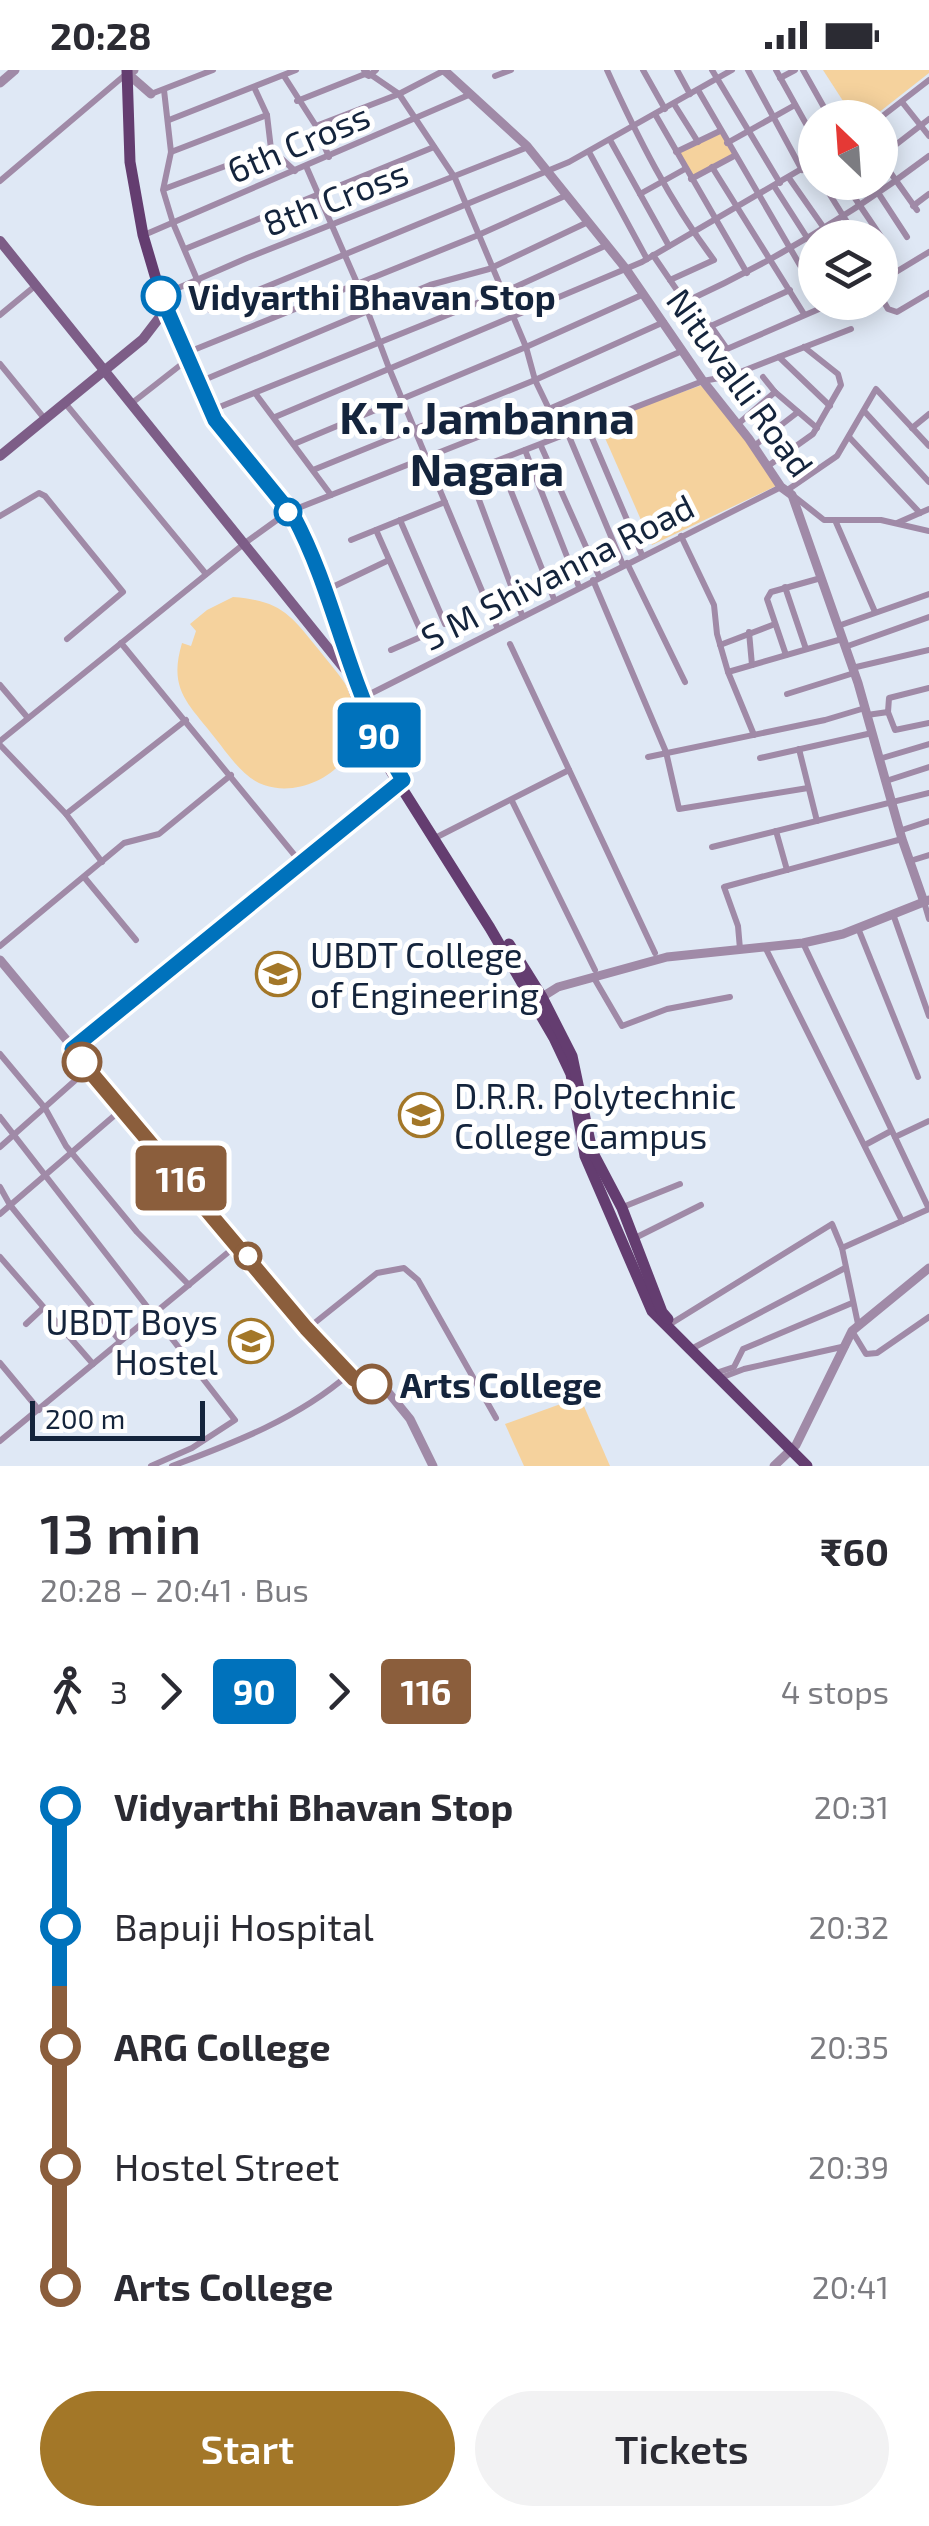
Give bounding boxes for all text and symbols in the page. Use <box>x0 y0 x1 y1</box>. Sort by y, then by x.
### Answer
text: 20:28 <box>50 12 152 58</box>
street label: 6th Cross <box>221 93 375 191</box>
north arrow <box>798 100 898 200</box>
map controls <box>798 100 898 320</box>
street label: 8th Cross <box>257 150 413 244</box>
button: layers <box>798 220 898 320</box>
place label: Vidyarthi Bhavan Stop <box>188 275 556 318</box>
marker: Vidyarthi Bhavan Stop <box>142 277 180 315</box>
street label: Nituvalli Road <box>659 280 823 484</box>
district label: K.T. Jambanna Nagara <box>339 389 635 495</box>
street label: S M Shivanna Road <box>414 484 700 658</box>
unlabelled marker <box>275 499 301 525</box>
line badge: 90 <box>334 702 424 768</box>
text: 90 <box>358 714 400 756</box>
place label: UBDT College of Engineering <box>310 933 539 1015</box>
school or university icon: UBDT College of Engineering <box>255 951 301 997</box>
unlabelled marker <box>63 1043 101 1081</box>
place label: D.R.R. Polytechnic College Campus <box>454 1074 736 1156</box>
school or university icon: D.R.R. Polytechnic College Campus <box>398 1092 444 1138</box>
line badge: 116 <box>124 1146 238 1210</box>
text: 116 <box>156 1157 206 1199</box>
unlabelled marker <box>235 1243 261 1269</box>
place label: UBDT Boys Hostel <box>45 1300 219 1382</box>
school or university icon: UBDT Boys Hostel <box>228 1318 274 1364</box>
place label: Arts College <box>400 1363 602 1405</box>
marker: Arts College <box>353 1365 391 1403</box>
scale bar <box>30 1396 205 1440</box>
text: 200 m <box>45 1401 125 1435</box>
text: 13 min <box>40 1499 201 1565</box>
text: ₹60 <box>820 1528 889 1574</box>
text: 20:28 – 20:41 · Bus <box>40 1570 309 1608</box>
icon: walk <box>40 1664 95 1719</box>
icon: forward <box>143 1664 198 1719</box>
icon: forward <box>311 1664 366 1719</box>
text: 90 <box>233 1670 276 1712</box>
text: 116 <box>401 1670 451 1712</box>
text: 3 <box>110 1672 128 1710</box>
text: 4 stops <box>781 1672 889 1710</box>
text: Vidyarthi Bhavan Stop <box>114 1783 513 1829</box>
text: 20:31 <box>814 1787 889 1825</box>
text: Bapuji Hospital <box>114 1903 374 1949</box>
text: 20:32 <box>808 1907 889 1945</box>
text: ARG College <box>114 2023 331 2069</box>
text: 20:35 <box>809 2027 889 2065</box>
text: Hostel Street <box>114 2143 340 2189</box>
text: 20:39 <box>808 2147 889 2185</box>
text: Arts College <box>114 2263 333 2309</box>
text: 20:41 <box>812 2267 889 2305</box>
button: Start <box>40 2391 455 2506</box>
button: Tickets <box>475 2391 889 2506</box>

